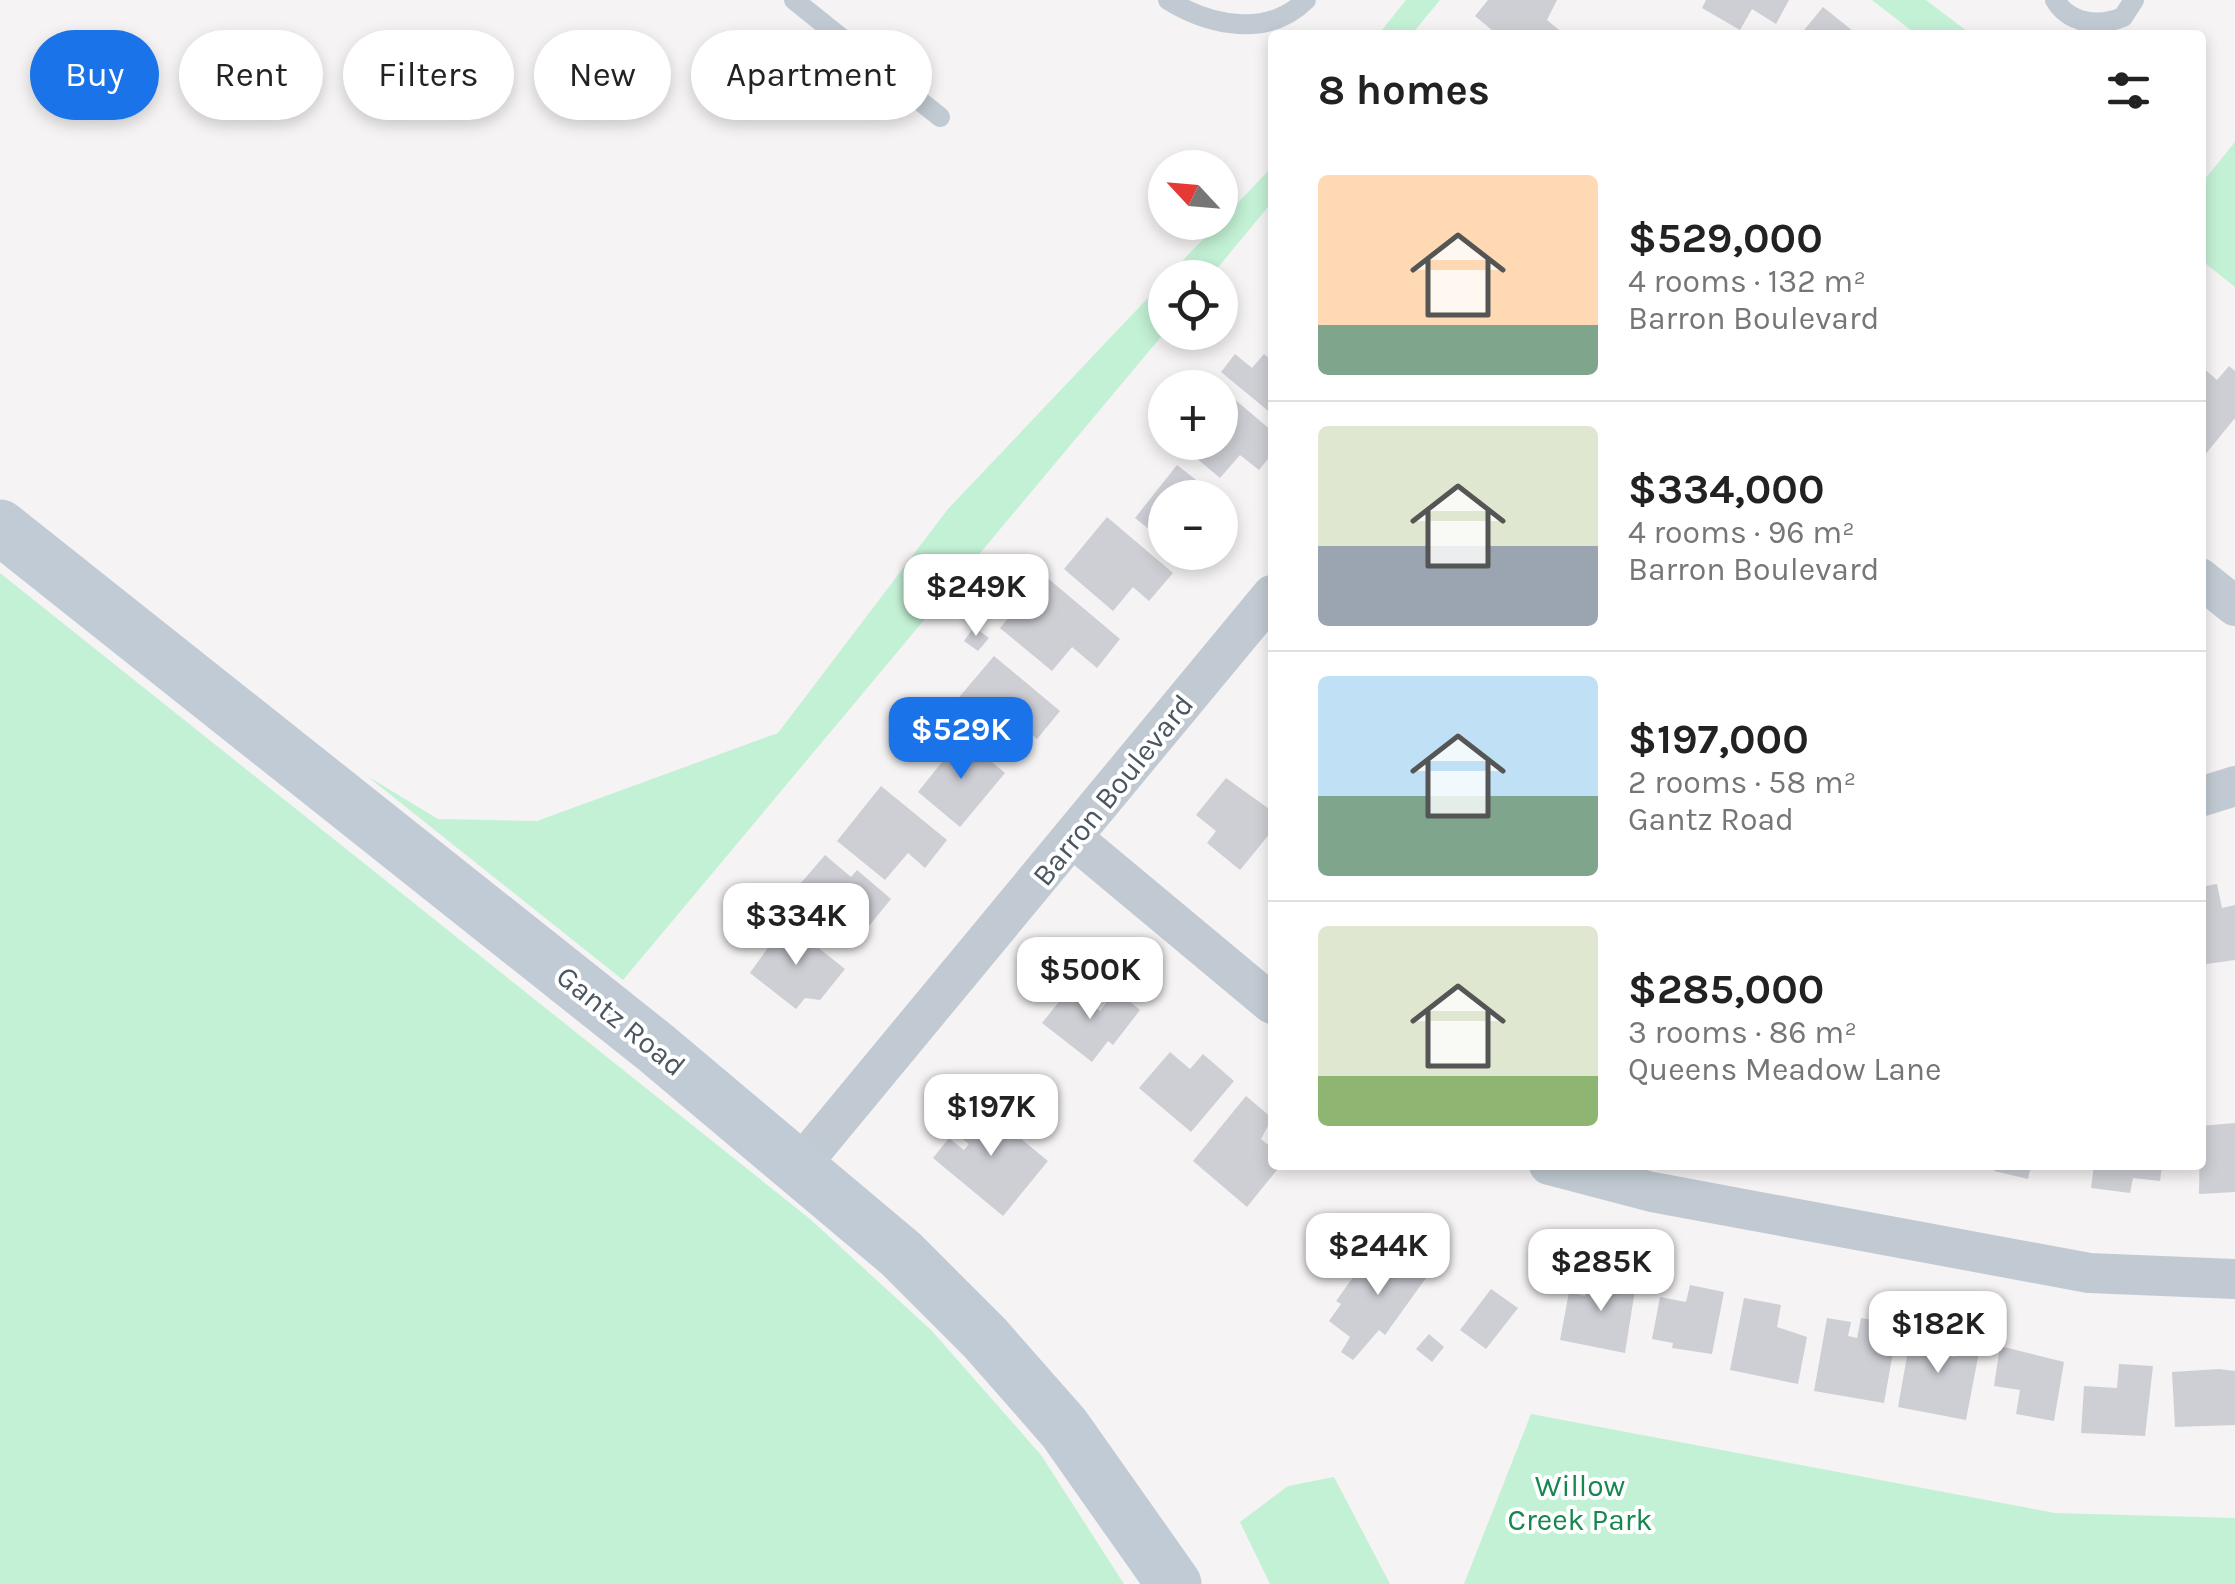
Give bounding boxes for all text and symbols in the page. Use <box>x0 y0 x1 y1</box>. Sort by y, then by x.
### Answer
chip: Buy <box>30 30 159 120</box>
chip: Rent <box>179 30 323 120</box>
chip: Filters <box>343 30 514 120</box>
chip: New <box>534 30 671 120</box>
chip: Apartment <box>691 30 932 120</box>
icon: filters <box>2101 63 2156 118</box>
text: 8 homes <box>1318 65 1490 115</box>
north arrow <box>1148 150 1238 240</box>
map controls <box>1148 150 1238 570</box>
text: $529,000 <box>1628 213 1823 263</box>
icon: home <box>1398 215 1518 335</box>
button: locate <box>1148 260 1238 350</box>
text: 4 rooms · 132 m² <box>1628 263 1866 300</box>
text: Barron Boulevard <box>1628 300 1879 337</box>
button: + <box>1148 370 1238 460</box>
text: $334,000 <box>1628 464 1825 514</box>
icon: home <box>1398 466 1518 586</box>
button: − <box>1148 480 1238 570</box>
text: 4 rooms · 96 m² <box>1628 514 1855 551</box>
text: Barron Boulevard <box>1628 551 1879 588</box>
pin: $249K <box>906 554 1046 639</box>
text: $249K <box>926 568 1026 605</box>
street label: Barron Boulevard <box>1025 687 1201 893</box>
pin: $529K <box>891 697 1031 782</box>
text: $529K <box>911 711 1011 748</box>
text: $197,000 <box>1628 714 1809 764</box>
icon: home <box>1398 716 1518 836</box>
text: 2 rooms · 58 m² <box>1628 764 1856 801</box>
text: Gantz Road <box>1628 801 1794 838</box>
pin: $334K <box>726 883 866 968</box>
text: $334K <box>745 897 847 934</box>
pin: $500K <box>1020 937 1160 1022</box>
text: $500K <box>1039 951 1141 988</box>
street label: Gantz Road <box>549 958 693 1084</box>
text: $285,000 <box>1628 964 1824 1014</box>
icon: home <box>1398 966 1518 1086</box>
text: 3 rooms · 86 m² <box>1628 1014 1857 1051</box>
text: Queens Meadow Lane <box>1628 1051 1942 1088</box>
pin: $197K <box>921 1074 1061 1159</box>
text: $197K <box>946 1088 1036 1125</box>
pin: $244K <box>1308 1213 1448 1298</box>
text: $244K <box>1328 1227 1428 1264</box>
pin: $285K <box>1531 1229 1671 1314</box>
text: $285K <box>1550 1243 1652 1280</box>
pin: $182K <box>1868 1291 2008 1376</box>
text: $182K <box>1891 1305 1985 1342</box>
park label: Willow Creek Park <box>1508 1468 1652 1538</box>

